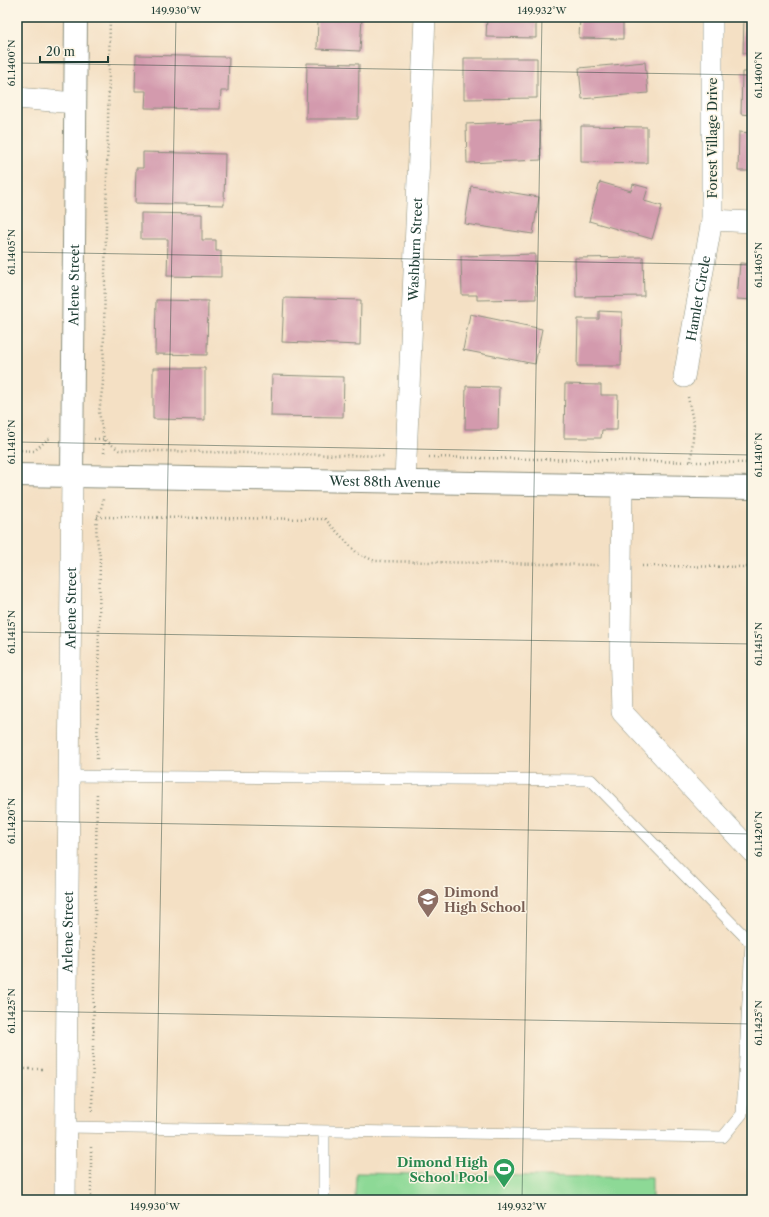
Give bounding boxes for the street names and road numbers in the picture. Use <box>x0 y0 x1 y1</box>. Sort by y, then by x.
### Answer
street label: Forest Village Drive <box>704 78 720 198</box>
street label: Washburn Street <box>405 197 425 302</box>
street label: Arlene Street <box>65 244 82 327</box>
street label: Hamlet Circle <box>683 254 714 342</box>
street label: West 88th Avenue <box>328 473 441 490</box>
street label: Arlene Street <box>62 567 79 650</box>
street label: Arlene Street <box>59 891 76 974</box>

